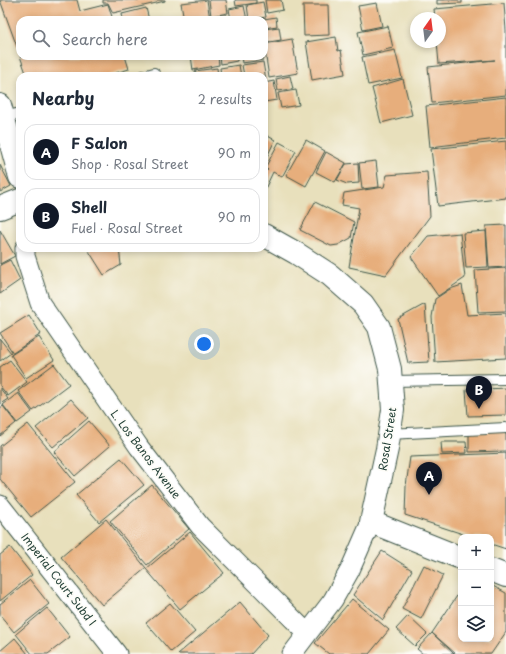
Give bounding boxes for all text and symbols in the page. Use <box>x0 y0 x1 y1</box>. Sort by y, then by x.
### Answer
north arrow <box>410 12 446 48</box>
search box <box>16 16 268 60</box>
icon: search <box>30 27 52 49</box>
text: Search here <box>62 27 148 50</box>
text: Nearby <box>32 85 94 111</box>
text: 2 results <box>198 89 252 108</box>
text: F Salon <box>71 131 128 154</box>
text: A <box>41 143 51 162</box>
text: 90 m <box>218 143 251 162</box>
text: Shop · Rosal Street <box>71 154 188 173</box>
text: Shell <box>71 195 107 218</box>
text: B <box>42 207 50 226</box>
text: 90 m <box>218 207 251 226</box>
text: Fuel · Rosal Street <box>71 218 183 237</box>
your location <box>194 334 214 354</box>
pin: B <box>466 376 492 409</box>
street label: L. Los Banos Avenue <box>107 406 185 502</box>
street label: Rosal Street <box>374 406 400 472</box>
pin: A <box>416 462 442 495</box>
street label: Imperial Court Subd I <box>17 529 101 629</box>
map controls <box>458 534 494 642</box>
button: + <box>458 534 494 570</box>
button: − <box>458 570 494 606</box>
button: layers <box>458 606 494 642</box>

